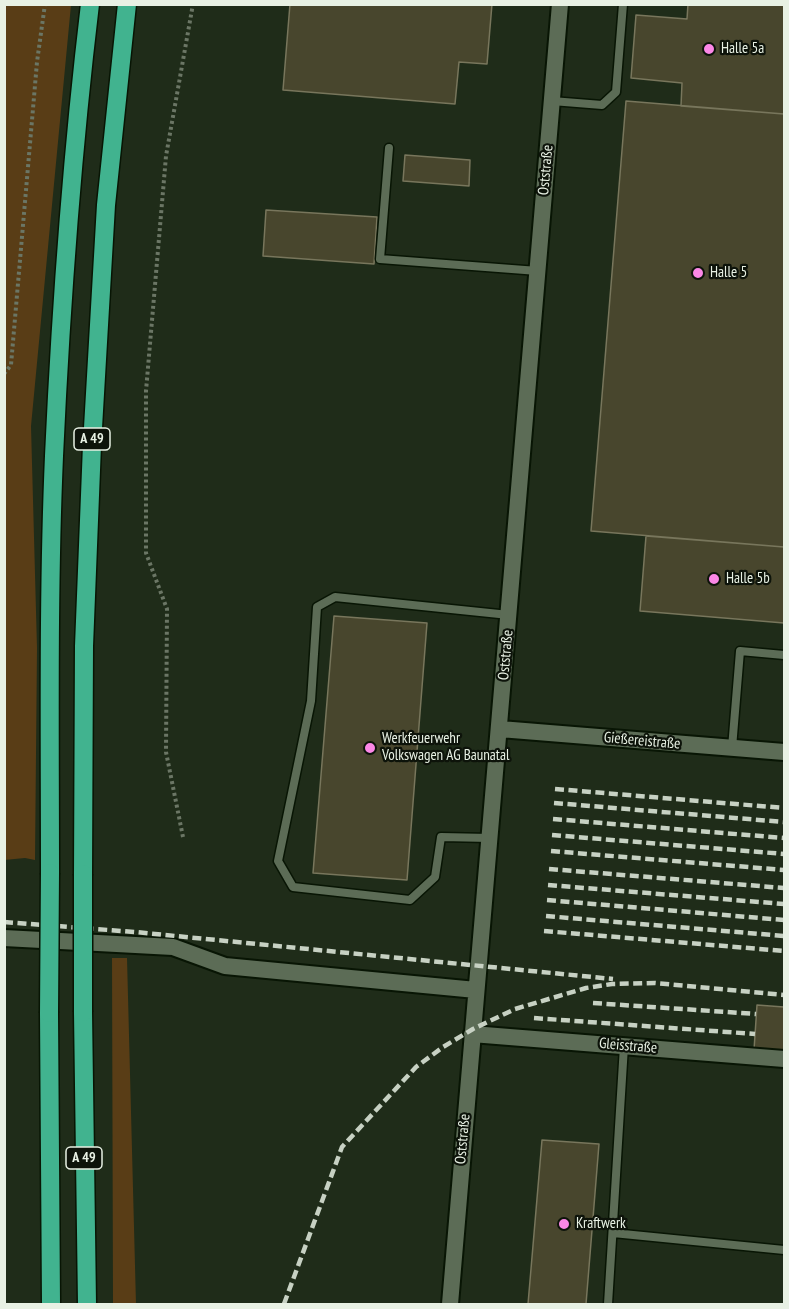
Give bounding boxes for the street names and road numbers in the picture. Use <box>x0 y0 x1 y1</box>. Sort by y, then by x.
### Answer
street label: Oststraße <box>535 144 557 196</box>
road number: A 49 <box>74 428 110 450</box>
street label: Oststraße <box>495 629 517 681</box>
street label: Gießereistraße <box>603 729 681 753</box>
street label: Gleisstraße <box>598 1034 658 1058</box>
street label: Oststraße <box>452 1113 474 1165</box>
road number: A 49 <box>66 1147 102 1169</box>

